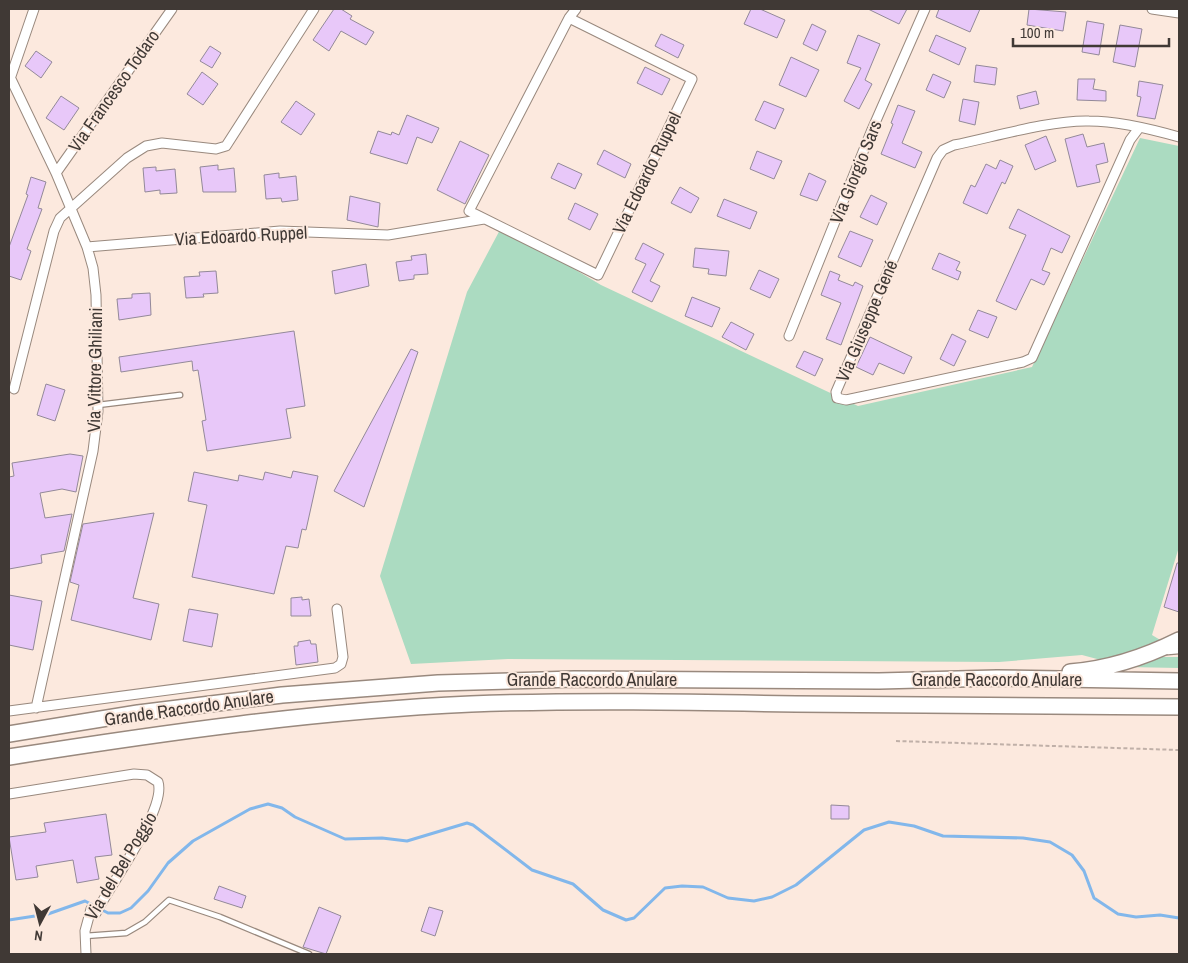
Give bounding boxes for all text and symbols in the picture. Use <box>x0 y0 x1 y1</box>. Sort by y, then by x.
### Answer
scale bar <box>1013 15 1169 47</box>
text: 100 m <box>1020 22 1054 43</box>
street label: Via Francesco Todaro <box>62 25 165 157</box>
street label: Via Edoardo Ruppel <box>606 108 687 238</box>
street label: Via Giorgio Sars <box>823 116 888 227</box>
street label: Via Edoardo Ruppel <box>174 220 308 251</box>
street label: Via Giuseppe Gené <box>830 256 903 386</box>
street label: Via Vittore Ghiliani <box>81 307 108 433</box>
street label: Grande Raccordo Anulare <box>507 667 677 692</box>
street label: Grande Raccordo Anulare <box>912 667 1082 692</box>
street label: Grande Raccordo Anulare <box>103 683 275 732</box>
street label: Via del Bel Poggio <box>78 807 163 924</box>
north arrow <box>15 898 65 948</box>
text: N <box>33 926 44 945</box>

